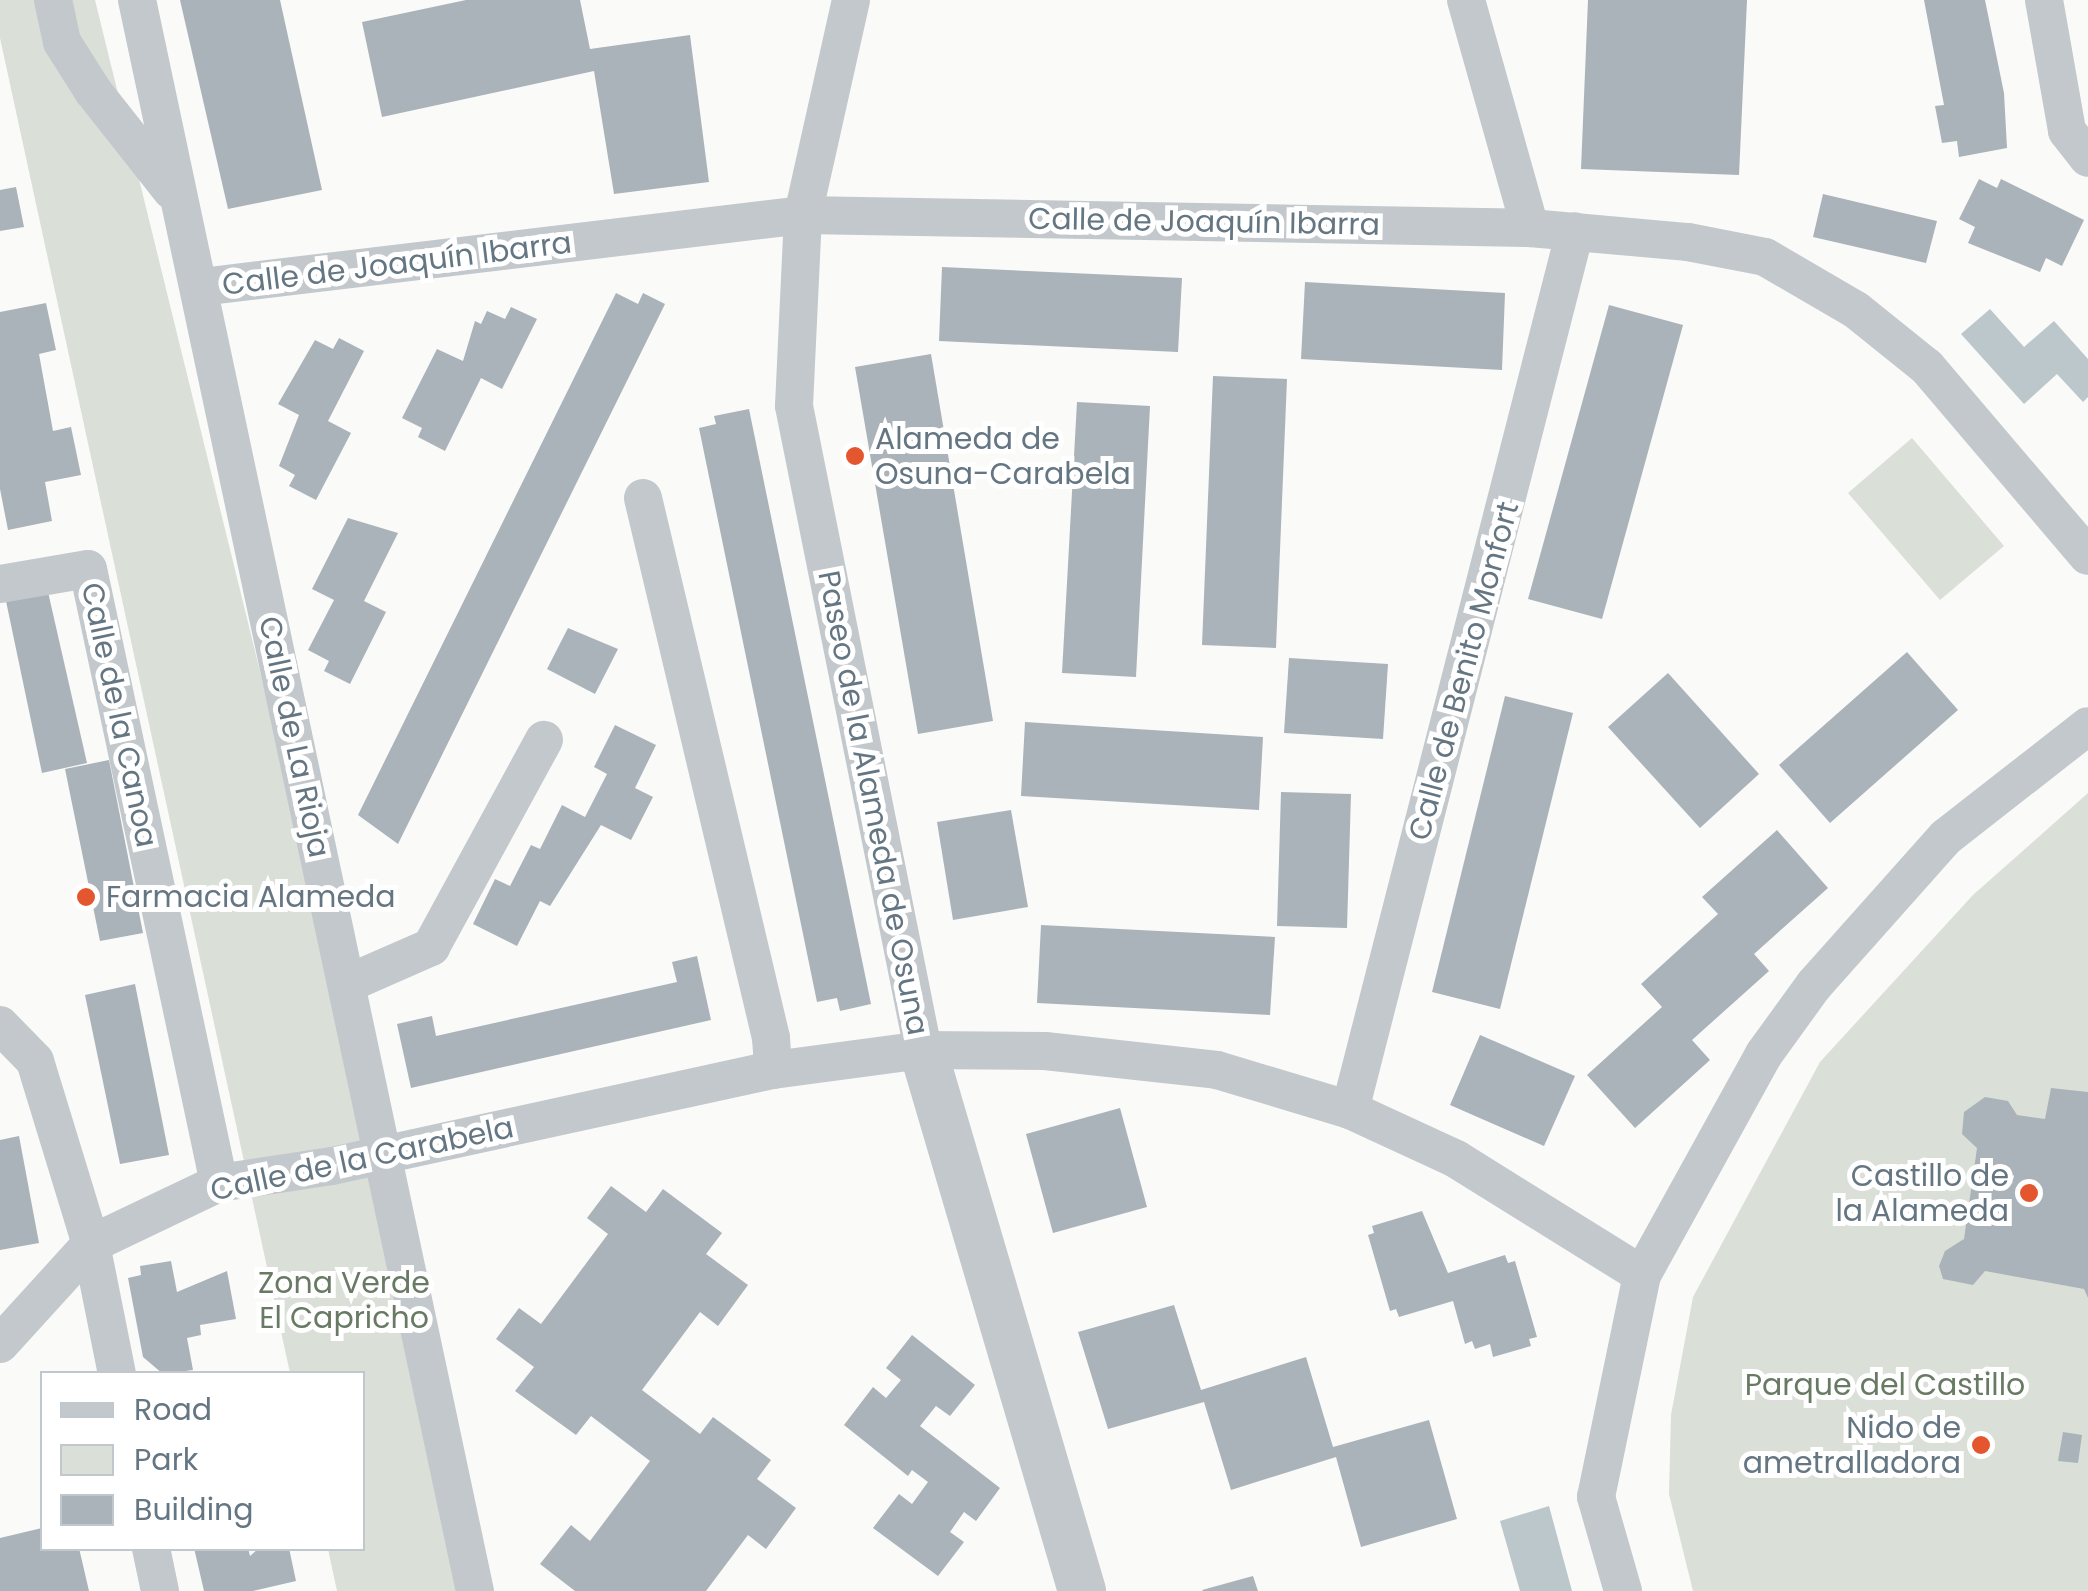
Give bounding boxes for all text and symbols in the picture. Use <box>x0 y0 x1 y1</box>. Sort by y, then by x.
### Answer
street label: Calle de Joaquín Ibarra <box>1028 201 1380 243</box>
street label: Calle de Joaquín Ibarra <box>220 225 574 303</box>
place label: Alameda de Osuna-Carabela <box>875 421 1131 492</box>
marker: Alameda de Osuna-Carabela <box>844 445 866 467</box>
street label: Calle de Benito Monfort <box>1401 498 1527 844</box>
street label: Paseo de la Alameda de Osuna <box>810 568 936 1038</box>
street label: Calle de la Canoa <box>73 579 165 851</box>
street label: Calle de La Rioja <box>251 613 337 861</box>
place label: Farmacia Alameda <box>106 879 396 915</box>
marker: Farmacia Alameda <box>75 886 97 908</box>
street label: Calle de la Carabela <box>207 1109 517 1209</box>
place label: Castillo de la Alameda <box>1835 1158 2009 1228</box>
marker: Castillo de la Alameda <box>2018 1182 2040 1204</box>
park label: Zona Verde El Capricho <box>258 1265 430 1336</box>
park label: Parque del Castillo <box>1745 1367 2025 1403</box>
legend <box>40 1371 365 1551</box>
text: Road <box>134 1388 212 1431</box>
place label: Nido de ametralladora <box>1743 1410 1961 1480</box>
marker: Nido de ametralladora <box>1970 1434 1992 1456</box>
text: Park <box>134 1438 198 1481</box>
text: Building <box>134 1488 254 1531</box>

